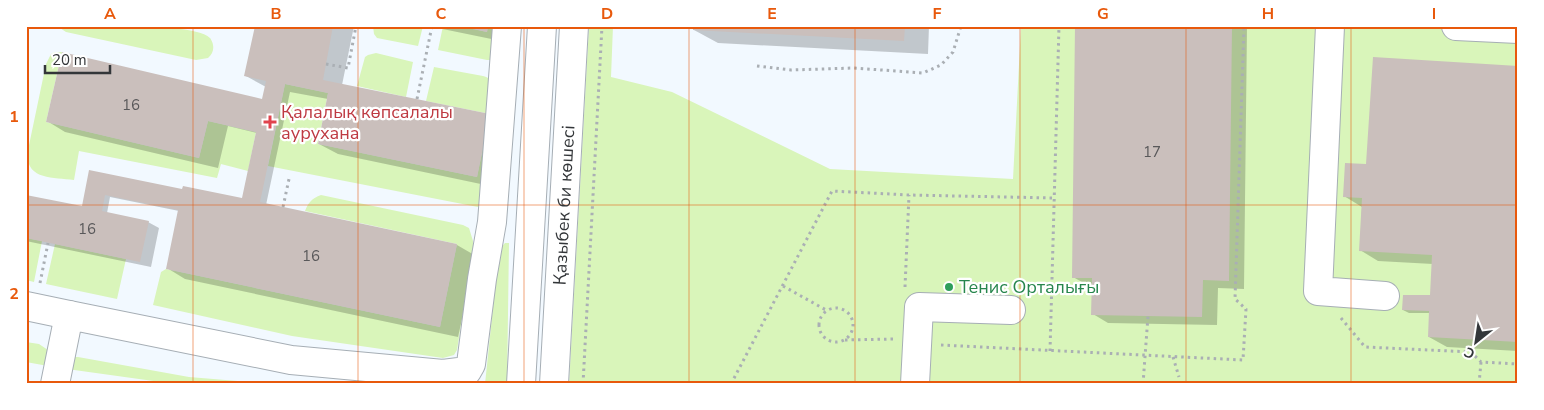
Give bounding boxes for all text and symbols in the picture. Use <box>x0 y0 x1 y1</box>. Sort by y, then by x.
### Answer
text: A <box>104 3 116 25</box>
text: B <box>270 3 282 25</box>
text: C <box>436 3 447 25</box>
text: D <box>601 3 613 25</box>
text: E <box>767 3 777 25</box>
text: F <box>933 3 942 25</box>
text: G <box>1097 3 1109 25</box>
text: H <box>1262 3 1274 25</box>
text: I <box>1432 3 1436 25</box>
scale bar <box>45 42 110 74</box>
text: 20 m <box>52 50 87 70</box>
house number: 16 <box>122 95 140 115</box>
place label: Қалалық көпсалалы аурухана <box>281 100 453 145</box>
text: 1 <box>9 106 19 128</box>
marker: Қалалық көпсалалы аурухана <box>263 115 277 129</box>
street label: Қазыбек би көшесі <box>548 125 580 286</box>
house number: 17 <box>1143 142 1161 162</box>
house number: 16 <box>78 219 96 239</box>
house number: 16 <box>302 246 320 266</box>
place label: Тенис Орталығы <box>959 275 1099 299</box>
marker: Тенис Орталығы <box>943 281 955 293</box>
text: 2 <box>9 283 19 305</box>
north arrow <box>1452 318 1502 368</box>
text: С <box>1460 342 1479 363</box>

